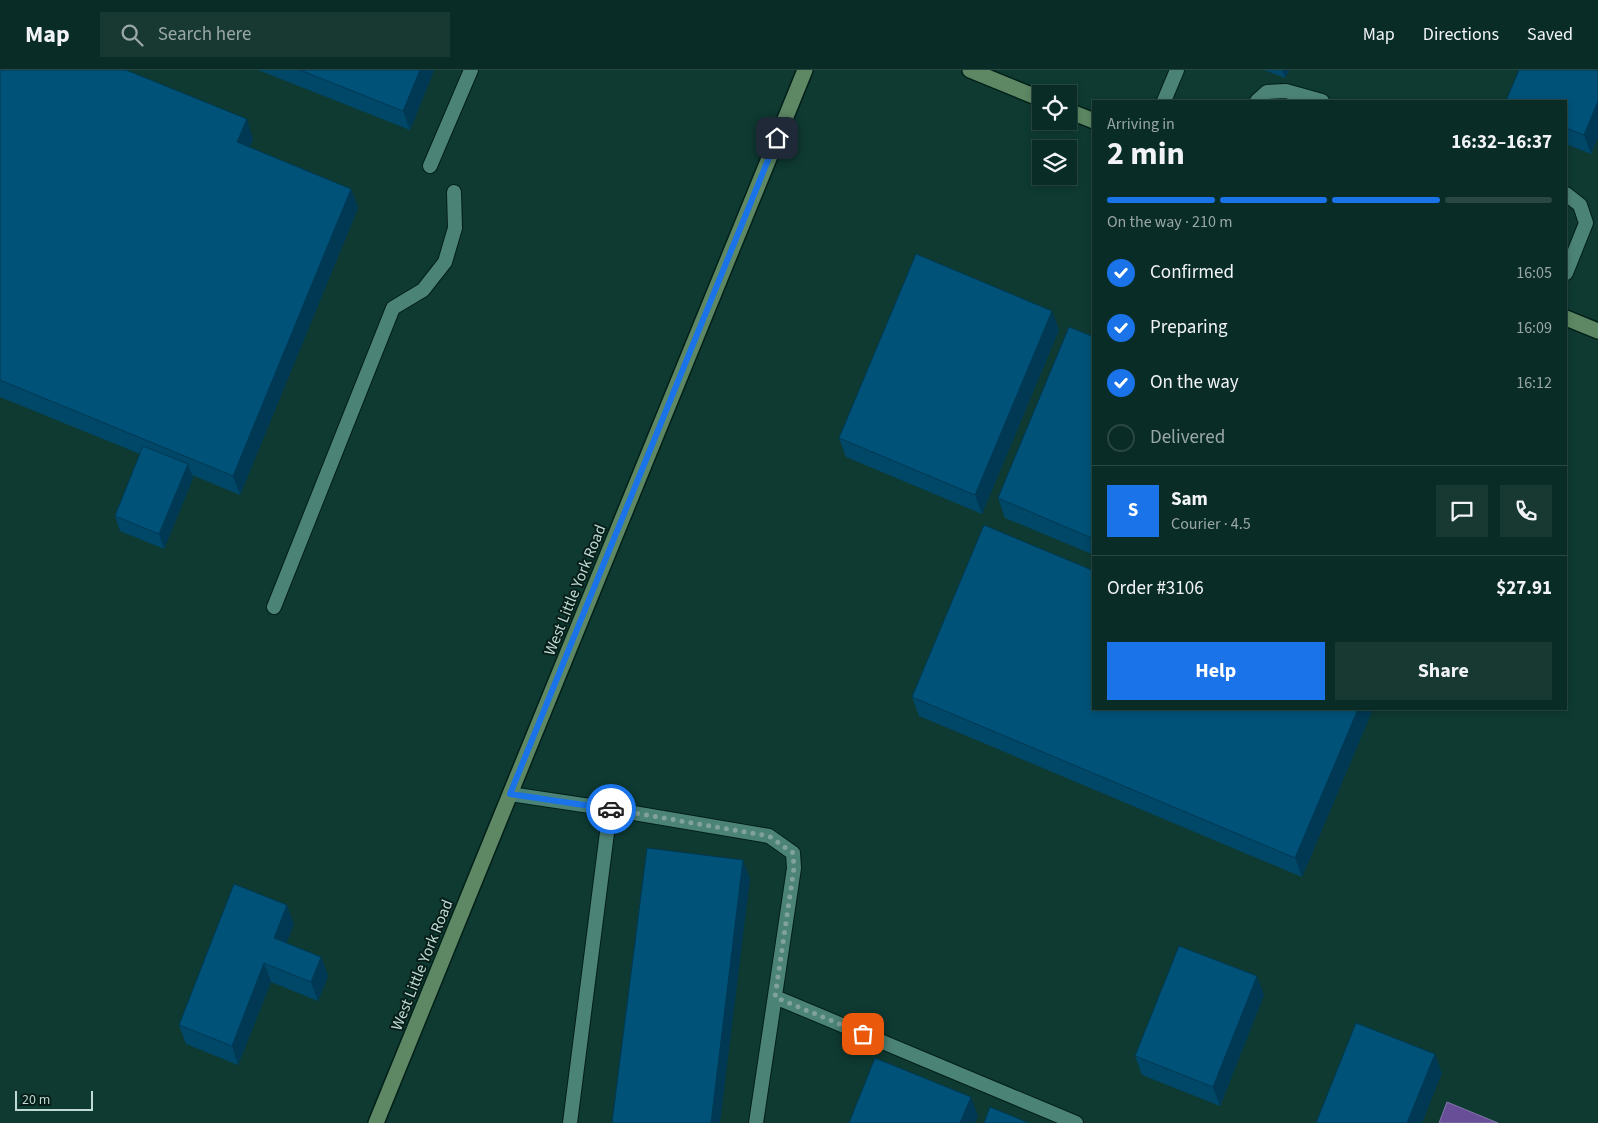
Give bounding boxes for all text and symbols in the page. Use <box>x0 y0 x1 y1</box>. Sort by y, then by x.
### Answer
search box <box>100 12 450 57</box>
text: Map <box>25 17 70 52</box>
icon: search <box>118 21 146 49</box>
text: Search here <box>158 21 251 48</box>
text: Map <box>1363 22 1395 47</box>
text: Directions <box>1423 22 1499 47</box>
text: Saved <box>1527 22 1573 47</box>
map controls <box>1032 85 1077 185</box>
button: locate <box>1032 85 1077 130</box>
text: Arriving in <box>1107 113 1175 135</box>
pin <box>756 117 798 159</box>
icon: home <box>763 124 791 152</box>
text: 16:32–16:37 <box>1451 129 1552 156</box>
text: 2 min <box>1107 131 1185 177</box>
button: layers <box>1032 140 1077 185</box>
text: On the way · 210 m <box>1107 211 1232 233</box>
icon: check <box>1107 259 1135 287</box>
text: Confirmed <box>1150 259 1234 286</box>
text: 16:05 <box>1516 262 1552 284</box>
icon: check <box>1107 314 1135 342</box>
text: Preparing <box>1150 314 1228 341</box>
text: 16:09 <box>1516 317 1552 339</box>
icon: check <box>1107 369 1135 397</box>
text: On the way <box>1150 369 1239 396</box>
text: 16:12 <box>1516 372 1552 394</box>
text: Delivered <box>1150 424 1225 451</box>
button: chat <box>1436 485 1488 537</box>
button: phone <box>1500 485 1552 537</box>
text: Sam <box>1171 486 1208 513</box>
text: S <box>1128 497 1138 524</box>
text: Courier · 4.5 <box>1171 513 1251 535</box>
street label: West Little York Road <box>539 521 611 659</box>
text: Order #3106 <box>1107 575 1204 602</box>
text: $27.91 <box>1496 575 1552 602</box>
button: Help <box>1107 642 1325 700</box>
button: Share <box>1335 642 1552 700</box>
courier <box>586 784 636 834</box>
icon: car <box>597 795 625 823</box>
street label: West Little York Road <box>386 896 458 1034</box>
pin <box>842 1013 884 1055</box>
icon: bag <box>849 1020 877 1048</box>
scale bar <box>15 1088 92 1111</box>
text: 20 m <box>22 1090 50 1110</box>

